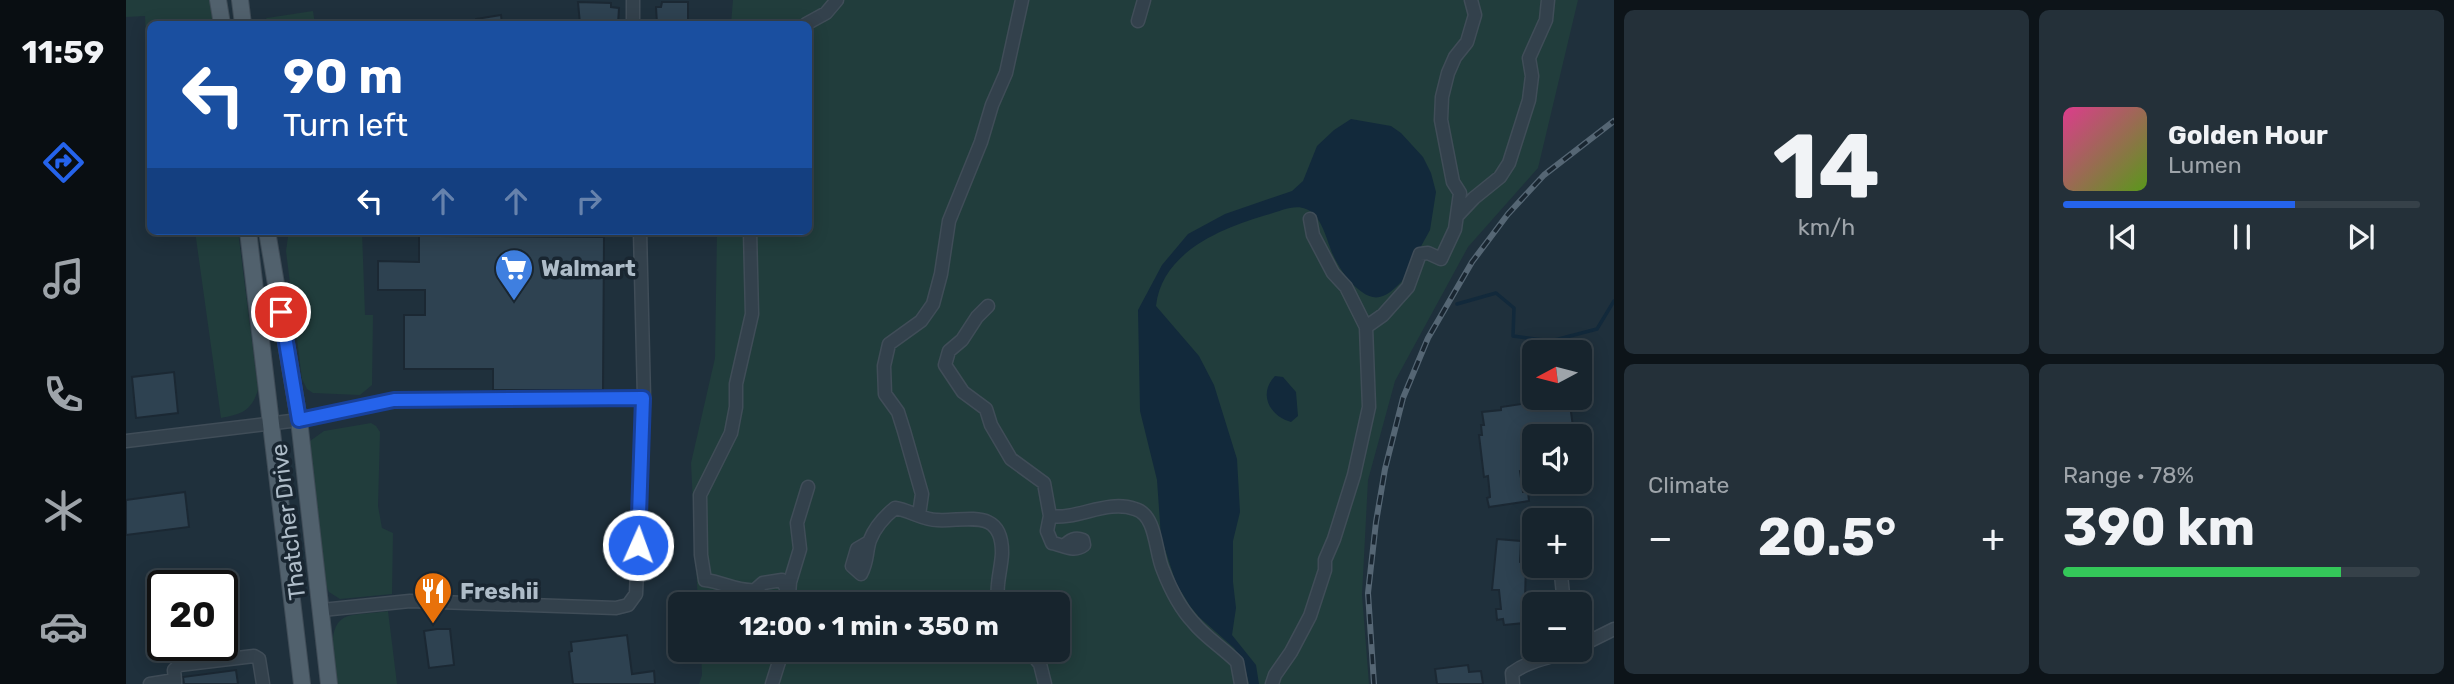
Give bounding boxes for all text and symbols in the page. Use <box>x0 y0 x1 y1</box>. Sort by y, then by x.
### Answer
text: 11:59 <box>22 33 104 71</box>
text: 90 m <box>283 47 403 105</box>
icon: left <box>168 49 259 140</box>
text: Turn left <box>283 106 408 144</box>
text: 14 <box>1773 113 1880 221</box>
text: Golden Hour <box>2168 120 2328 151</box>
icon: directions <box>39 138 88 187</box>
text: Lumen <box>2168 151 2242 179</box>
icon: left <box>351 182 389 220</box>
icon: ahead <box>424 182 462 220</box>
icon: ahead <box>497 182 535 220</box>
icon: right <box>570 182 608 220</box>
text: km/h <box>1798 213 1855 241</box>
icon: previous <box>2104 218 2142 256</box>
icon: pause <box>2223 218 2261 256</box>
icon: next <box>2342 218 2380 256</box>
supermarket icon: Walmart <box>493 247 535 302</box>
icon: music <box>39 254 88 303</box>
place label: Walmart <box>541 254 636 282</box>
pin <box>251 282 311 342</box>
icon: arrive <box>262 293 300 331</box>
north arrow <box>1522 340 1592 410</box>
map controls <box>1522 340 1592 662</box>
icon: phone <box>39 370 88 419</box>
button: sound <box>1522 424 1592 494</box>
street label: Thatcher Drive <box>265 442 311 602</box>
text: Range · 78% <box>2063 461 2194 489</box>
text: Climate <box>1648 471 1729 499</box>
icon: climate <box>39 486 88 535</box>
text: 390 km <box>2063 496 2255 558</box>
text: 20.5° <box>1758 506 1896 568</box>
position arrow <box>601 508 675 582</box>
button: + <box>1522 508 1592 578</box>
text: − <box>1648 515 1673 561</box>
text: + <box>1981 515 2005 561</box>
speed limit sign: 20 <box>147 570 238 661</box>
restaurant icon: Freshii <box>412 570 454 625</box>
place label: Freshii <box>460 577 539 605</box>
button: − <box>1522 592 1592 662</box>
icon: car <box>39 602 88 651</box>
text: 12:00 · 1 min · 350 m <box>739 611 999 642</box>

